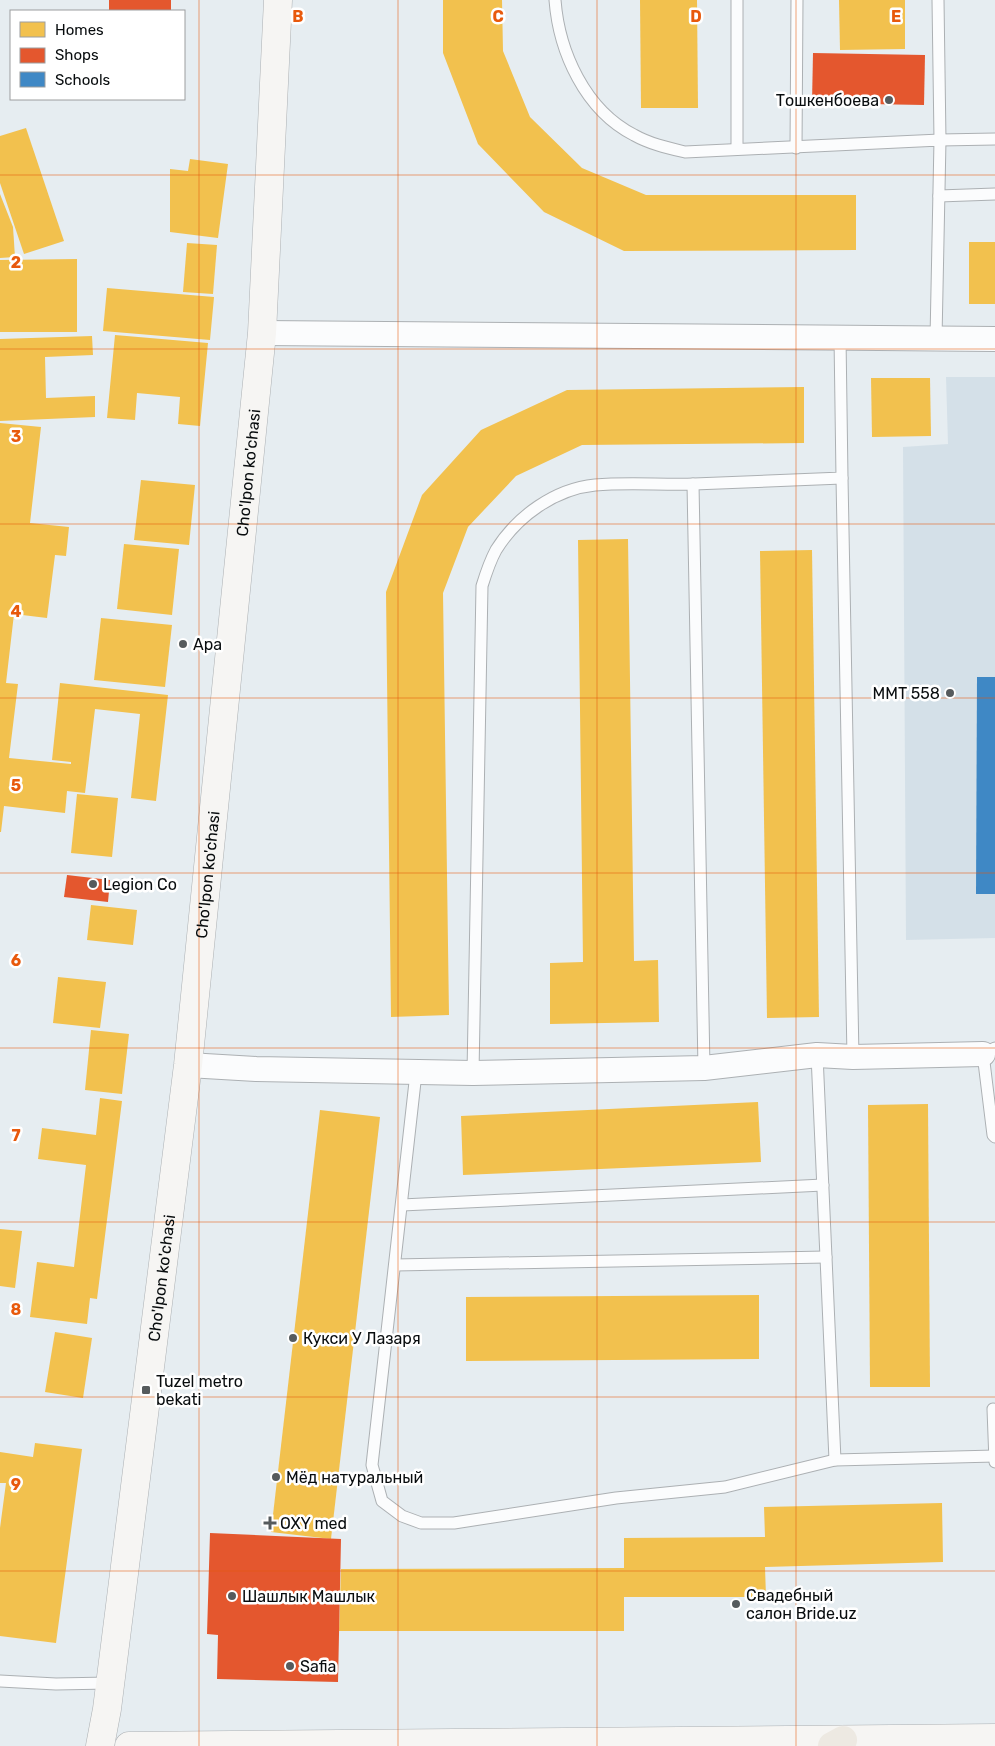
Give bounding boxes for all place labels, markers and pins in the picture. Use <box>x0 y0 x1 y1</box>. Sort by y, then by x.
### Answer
place label: Тошкенбоева <box>776 91 879 110</box>
marker: Тошкенбоева <box>883 94 895 106</box>
place label: Ара <box>193 635 222 654</box>
marker: Ара <box>177 638 189 650</box>
place label: MMT 558 <box>873 684 940 703</box>
marker: MMT 558 <box>944 687 956 699</box>
place label: Legion Co <box>103 875 177 894</box>
marker: Legion Co <box>87 878 99 890</box>
place label: Кукси У Лазаря <box>303 1329 421 1348</box>
marker: Кукси У Лазаря <box>287 1332 299 1344</box>
place label: Tuzel metro bekati <box>156 1372 243 1409</box>
marker: Tuzel metro bekati <box>140 1384 152 1396</box>
place label: Мёд натуральный <box>286 1468 423 1487</box>
marker: Мёд натуральный <box>270 1471 282 1483</box>
place label: OXY med <box>280 1514 347 1533</box>
marker: OXY med <box>264 1517 276 1529</box>
place label: Свадебный салон Bride.uz <box>746 1586 857 1623</box>
place label: Шашлык Машлык <box>242 1587 376 1606</box>
marker: Шашлык Машлык <box>226 1590 238 1602</box>
marker: Свадебный салон Bride.uz <box>730 1598 742 1610</box>
place label: Safia <box>300 1657 336 1676</box>
marker: Safia <box>284 1660 296 1672</box>

